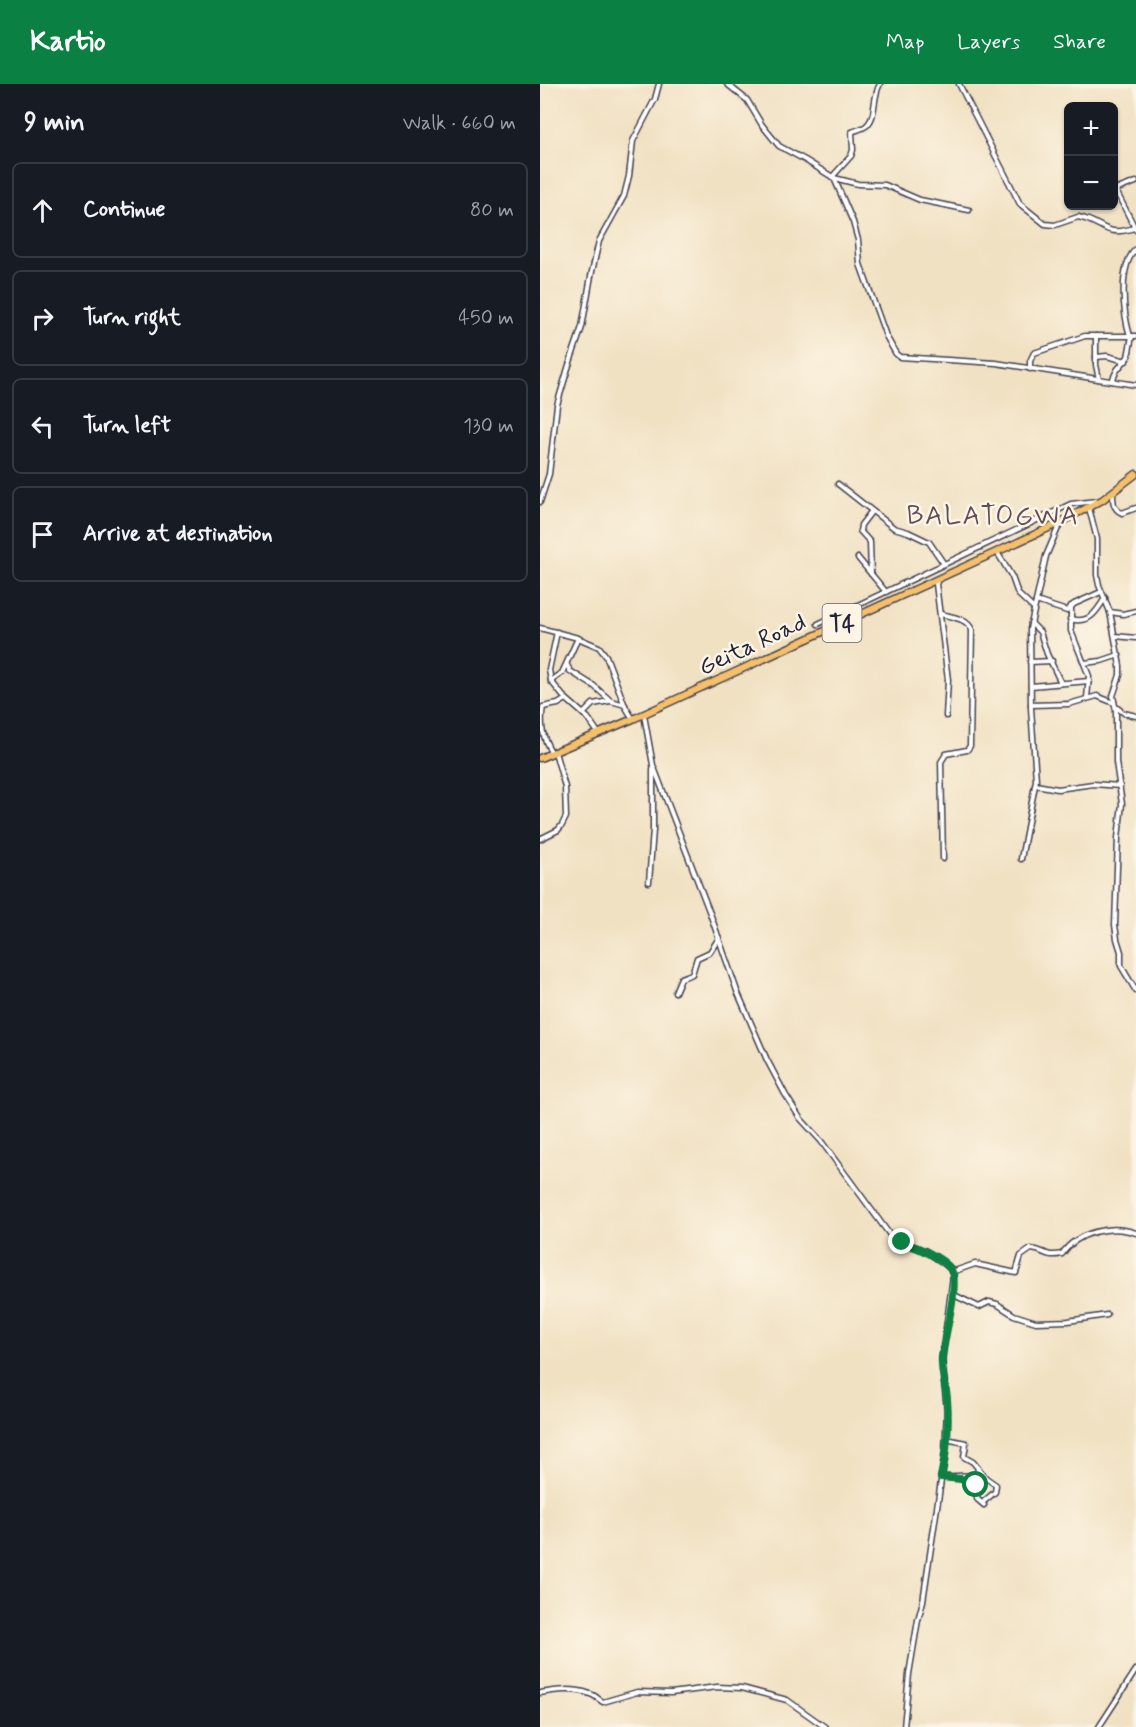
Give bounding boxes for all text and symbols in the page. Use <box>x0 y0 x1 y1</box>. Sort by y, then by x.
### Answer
text: Kartio <box>30 24 106 61</box>
text: Map <box>886 28 924 56</box>
text: Layers <box>957 28 1020 56</box>
text: Share <box>1053 28 1106 56</box>
map controls <box>1064 102 1118 210</box>
button: + <box>1064 102 1118 156</box>
text: 9 min <box>24 106 85 140</box>
text: Walk · 660 m <box>403 110 516 137</box>
button: − <box>1064 156 1118 210</box>
icon: ahead <box>26 194 59 227</box>
text: Continue <box>83 196 165 224</box>
text: 80 m <box>470 197 514 224</box>
icon: right <box>26 302 59 335</box>
text: Turn right <box>83 304 181 332</box>
text: 450 m <box>458 305 514 332</box>
icon: left <box>26 410 59 443</box>
text: Turn left <box>83 412 171 440</box>
text: 130 m <box>463 413 514 440</box>
district label: BALATOGWA <box>907 499 1080 534</box>
icon: arrive <box>26 518 59 551</box>
text: Arrive at destination <box>83 520 273 548</box>
road number: T4 <box>822 604 862 642</box>
street label: Geita Road <box>694 607 811 684</box>
route end <box>888 1228 914 1254</box>
route start <box>962 1471 988 1497</box>

